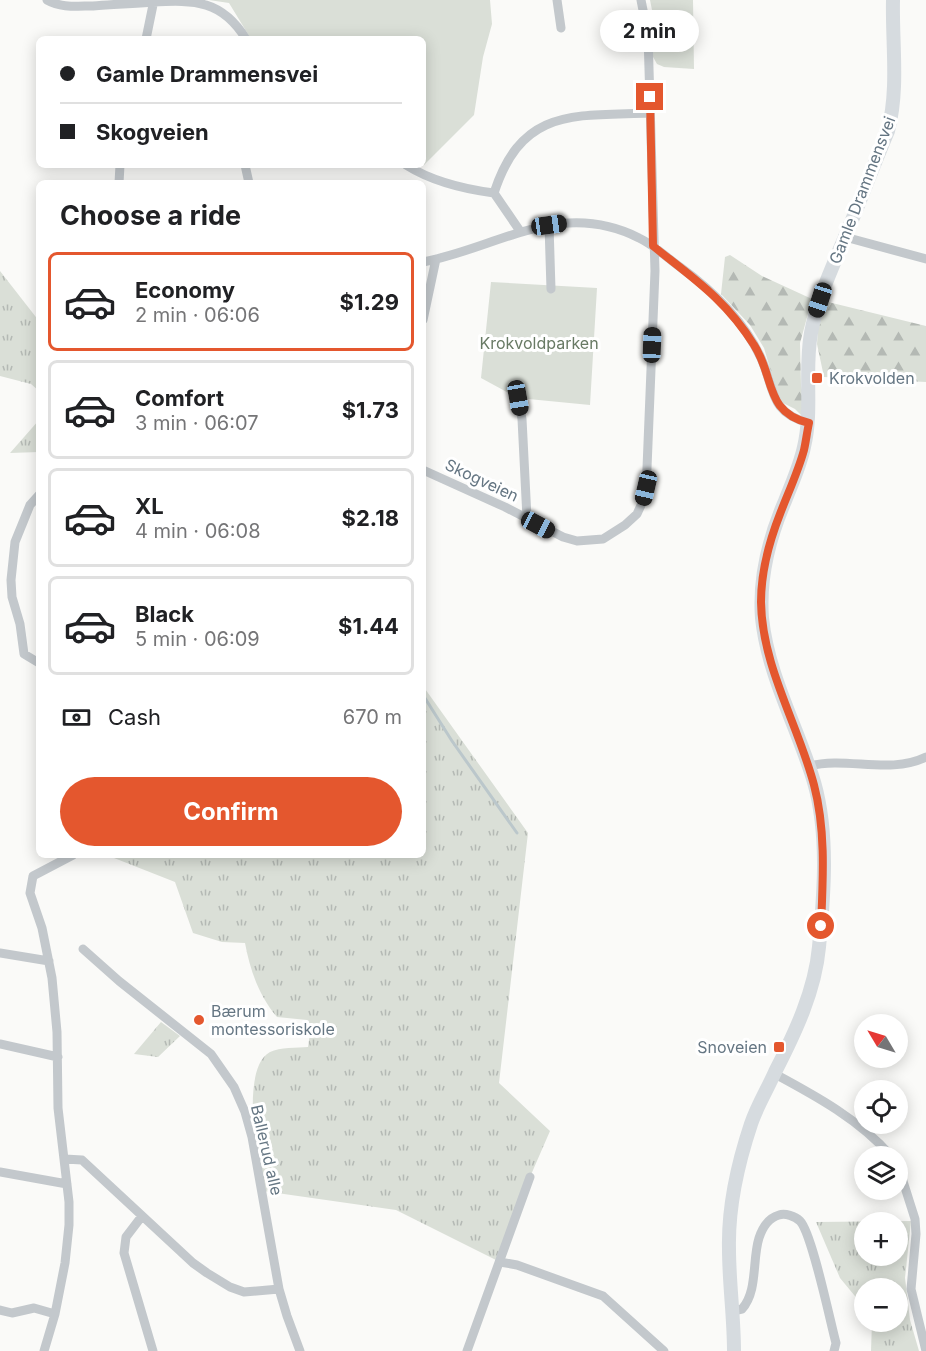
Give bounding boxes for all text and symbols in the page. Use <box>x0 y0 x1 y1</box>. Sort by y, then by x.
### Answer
callout: 2 min <box>600 10 700 52</box>
text: 2 min <box>623 19 676 43</box>
text: Gamle Drammensvei <box>96 61 318 87</box>
route end <box>636 83 663 110</box>
street label: Gamle Drammensvei <box>825 113 899 267</box>
text: Skogveien <box>96 119 209 145</box>
text: Choose a ride <box>60 199 241 232</box>
car <box>530 214 568 236</box>
icon: car <box>63 275 117 329</box>
text: Economy <box>135 277 235 303</box>
car <box>806 280 834 320</box>
text: $1.29 <box>340 289 399 315</box>
text: 2 min · 06:06 <box>135 303 260 327</box>
car <box>642 327 662 363</box>
park label: Krokvoldparken <box>479 333 599 353</box>
place label: Krokvolden <box>829 368 915 388</box>
marker: Krokvolden <box>810 371 824 385</box>
car <box>506 379 530 417</box>
icon: car <box>63 383 117 437</box>
text: Comfort <box>135 385 224 411</box>
text: $1.73 <box>342 397 399 423</box>
text: 3 min · 06:07 <box>135 411 259 435</box>
street label: Skogveien <box>442 454 522 506</box>
car <box>633 468 659 508</box>
icon: car <box>63 491 117 545</box>
text: XL <box>135 493 164 519</box>
text: $2.18 <box>342 505 399 531</box>
car <box>518 509 558 541</box>
text: 4 min · 06:08 <box>135 519 261 543</box>
icon: car <box>63 599 117 653</box>
text: Black <box>135 601 194 627</box>
text: $1.44 <box>338 613 399 639</box>
text: 5 min · 06:09 <box>135 627 260 651</box>
icon: cash <box>60 701 93 734</box>
text: Cash <box>108 704 161 730</box>
text: 670 m <box>343 705 402 729</box>
button: Confirm <box>60 777 402 846</box>
route start <box>807 912 834 939</box>
place label: Bærum montessoriskole <box>211 1001 335 1039</box>
marker: Bærum montessoriskole <box>192 1013 206 1027</box>
north arrow <box>854 1014 908 1068</box>
map controls <box>854 1014 908 1332</box>
place label: Snoveien <box>697 1037 767 1057</box>
marker: Snoveien <box>772 1040 786 1054</box>
button: locate <box>854 1080 908 1134</box>
street label: Ballerud alle <box>247 1103 287 1197</box>
button: layers <box>854 1146 908 1200</box>
button: + <box>854 1212 908 1266</box>
button: − <box>854 1278 908 1332</box>

